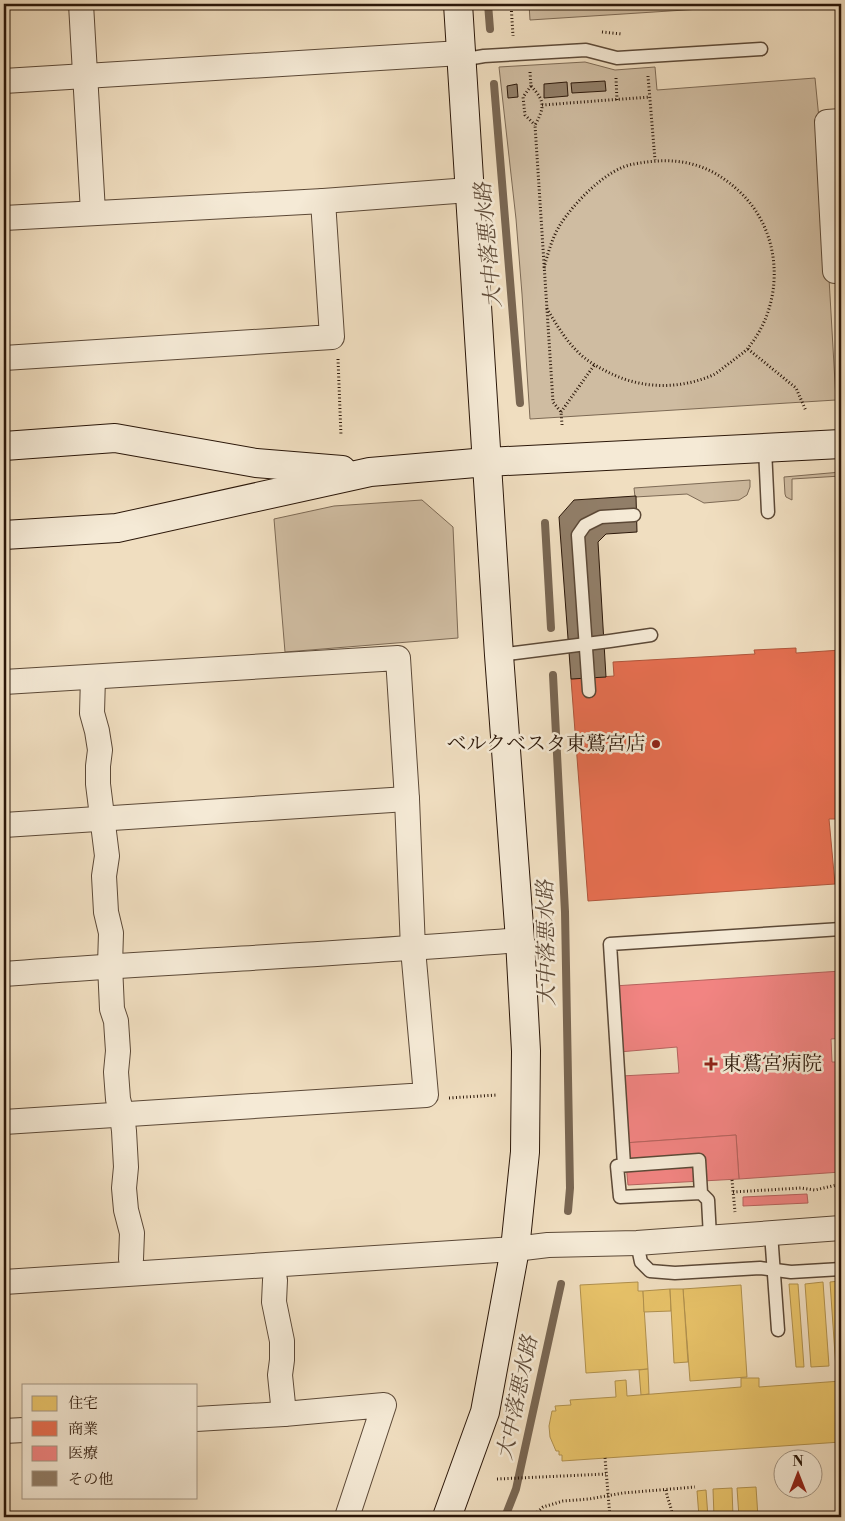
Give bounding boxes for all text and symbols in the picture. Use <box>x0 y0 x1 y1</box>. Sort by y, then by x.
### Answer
water label: 大中落悪水路 <box>470 179 507 309</box>
place label: ベルクベスタ東鷲宮店 <box>446 732 646 757</box>
marker: ベルクベスタ東鷲宮店 <box>650 738 662 750</box>
water label: 大中落悪水路 <box>533 878 561 1006</box>
place label: 東鷲宮病院 <box>722 1052 822 1077</box>
marker: 東鷲宮病院 <box>704 1057 718 1071</box>
water label: 大中落悪水路 <box>492 1332 544 1462</box>
legend <box>22 1384 198 1498</box>
text: 住宅 <box>68 1394 98 1413</box>
text: 商業 <box>68 1420 98 1439</box>
text: 医療 <box>68 1444 98 1463</box>
north arrow <box>772 1448 822 1498</box>
text: N <box>792 1453 804 1471</box>
text: その他 <box>68 1470 113 1489</box>

